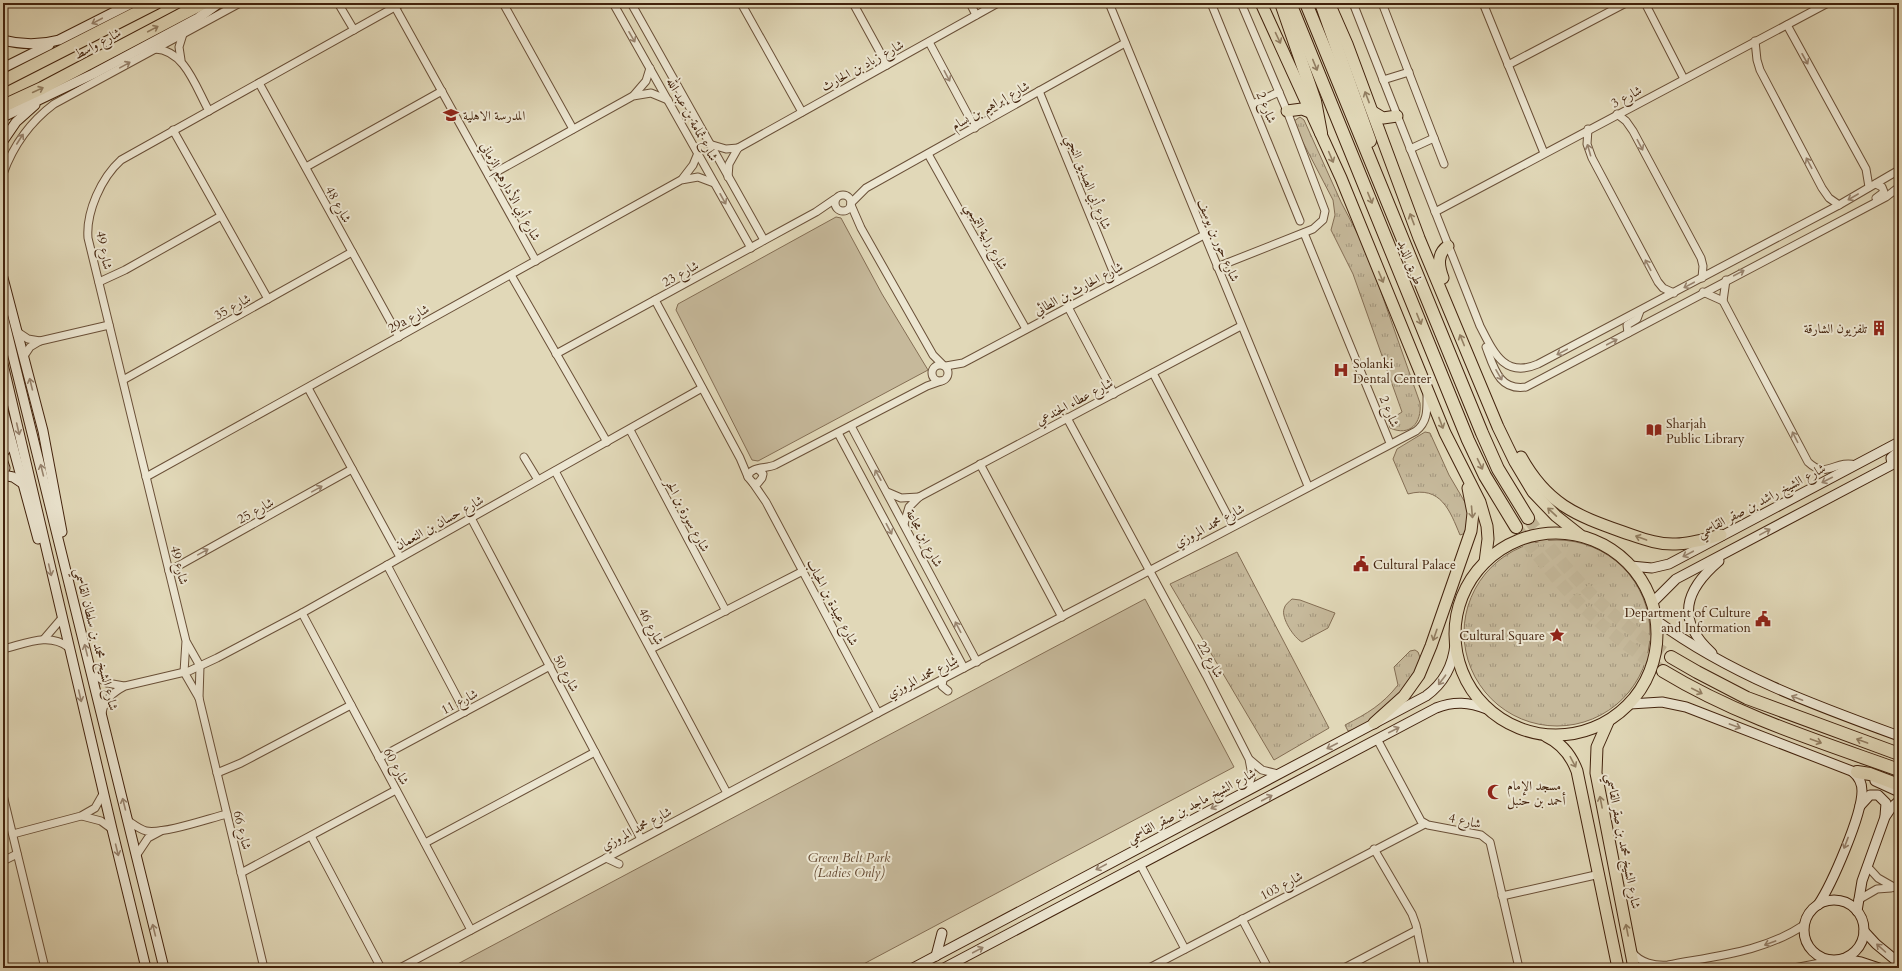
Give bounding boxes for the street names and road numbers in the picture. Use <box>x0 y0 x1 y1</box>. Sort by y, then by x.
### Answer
street label: شارع واسط <box>71 24 125 66</box>
street label: شارع زياد بن الحارث <box>818 36 908 98</box>
street label: شارع ثمامة بن عبد الله <box>660 74 724 165</box>
street label: شارع إبراهيم بن بسام <box>948 77 1035 138</box>
street label: شارع 3 <box>1608 81 1646 114</box>
street label: شارع 2 <box>1250 89 1281 127</box>
street label: شارع أبي الصديق النجي <box>1058 132 1115 233</box>
street label: شارع أبي الأدارهم الزماني <box>473 139 545 246</box>
street label: شارع 48 <box>319 183 356 227</box>
street label: شارع حور بن يوسف <box>1191 196 1244 285</box>
street label: شارع رابية التميمي <box>958 200 1012 275</box>
street label: شارع 49 <box>89 229 117 272</box>
street label: طريق الذيد <box>1393 237 1427 287</box>
street label: شارع 23 <box>659 256 703 293</box>
street label: شارع الحارث بن الطائي <box>1031 258 1127 322</box>
street label: شارع 35 <box>211 289 255 326</box>
street label: 29a شارع <box>384 300 434 339</box>
street label: شارع عطاء الجندعي <box>1033 374 1117 432</box>
street label: شارع 2 <box>1373 393 1404 431</box>
street label: شارع الشيخ راشد بن صقر القاسمي <box>1694 459 1830 545</box>
street label: شارع سورة بن الحر <box>658 474 714 556</box>
street label: شارع حسان بن النعمان <box>392 491 488 556</box>
street label: شارع 25 <box>234 493 278 530</box>
street label: شارع محمد المروزي <box>1171 500 1249 554</box>
street label: شارع ابن مجاعة <box>900 506 947 571</box>
street label: شارع 49 <box>164 544 193 587</box>
street label: شارع عبيدة بن الحباب <box>800 556 862 650</box>
street label: شارع الشيخ محمد بن سلطان القاسمي <box>67 566 122 713</box>
street label: شارع 46 <box>632 605 668 649</box>
street label: شارع 22 <box>1191 638 1228 682</box>
street label: شارع محمد المروزي <box>884 651 962 704</box>
street label: شارع 50 <box>547 652 583 696</box>
street label: شارع 11 <box>438 685 482 721</box>
street label: شارع 60 <box>377 745 413 789</box>
street label: شارع الشيخ ماجد بن صقر القاسمي <box>1124 764 1261 850</box>
street label: شارع الشيخ محمد بن صقر القاسمي <box>1598 772 1645 911</box>
street label: شارع محمد المروزي <box>598 803 676 857</box>
street label: شارع 66 <box>227 809 256 852</box>
street label: شارع 4 <box>1446 809 1483 835</box>
street label: شارع 103 <box>1257 867 1307 906</box>

